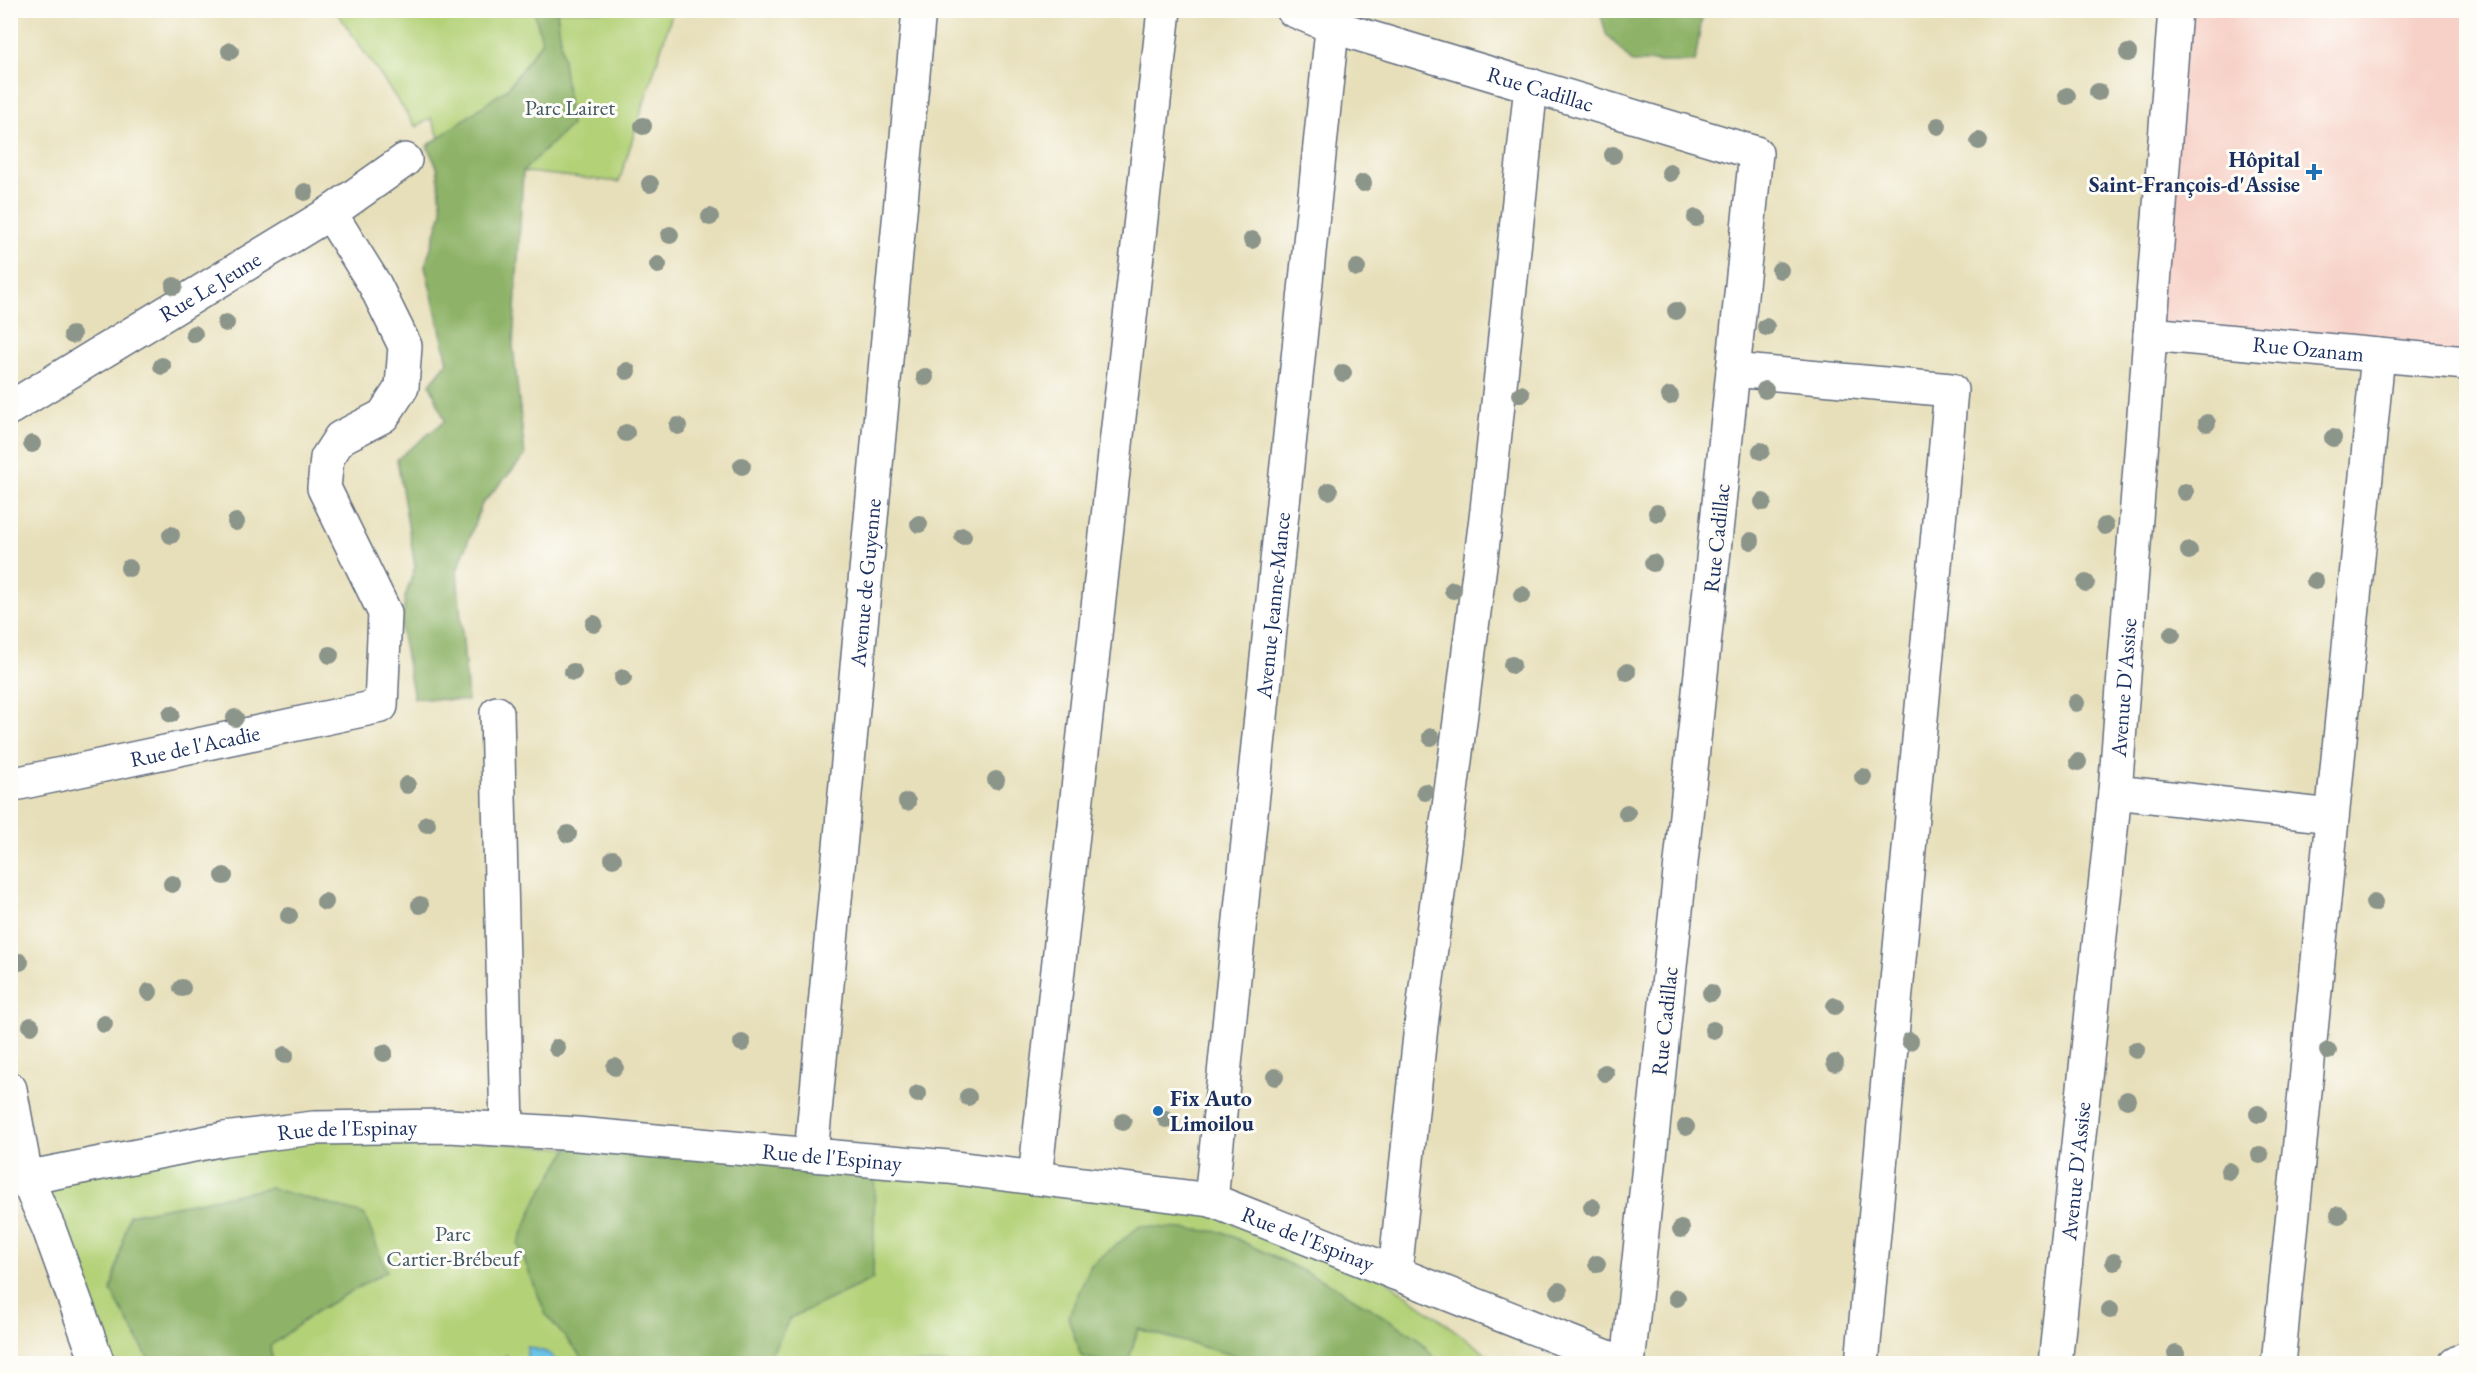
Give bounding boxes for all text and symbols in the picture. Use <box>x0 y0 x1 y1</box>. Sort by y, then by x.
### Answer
street label: Rue Cadillac <box>1484 60 1597 119</box>
park label: Parc Lairet <box>525 93 615 122</box>
place label: Hôpital Saint-François-d'Assise <box>2089 145 2300 199</box>
marker: Hôpital Saint-François-d'Assise <box>2305 163 2323 181</box>
street label: Rue Le Jeune <box>154 244 267 329</box>
street label: Rue Ozanam <box>2251 329 2365 369</box>
street label: Rue Cadillac <box>1696 482 1737 594</box>
street label: Avenue de Guyenne <box>843 497 888 669</box>
street label: Avenue Jeanne-Mance <box>1249 510 1297 701</box>
street label: Avenue D'Assise <box>2104 617 2143 759</box>
street label: Rue de l'Acadie <box>127 718 263 774</box>
street label: Rue Cadillac <box>1644 965 1685 1077</box>
place label: Fix Auto Limoilou <box>1170 1084 1254 1138</box>
street label: Avenue D'Assise <box>2054 1100 2097 1243</box>
marker: Fix Auto Limoilou <box>1151 1104 1165 1118</box>
street label: Rue de l'Espinay <box>276 1112 418 1147</box>
street label: Rue de l'Espinay <box>761 1137 903 1178</box>
street label: Rue de l'Espinay <box>1237 1200 1379 1278</box>
park label: Parc Cartier-Brébeuf <box>386 1219 523 1273</box>

